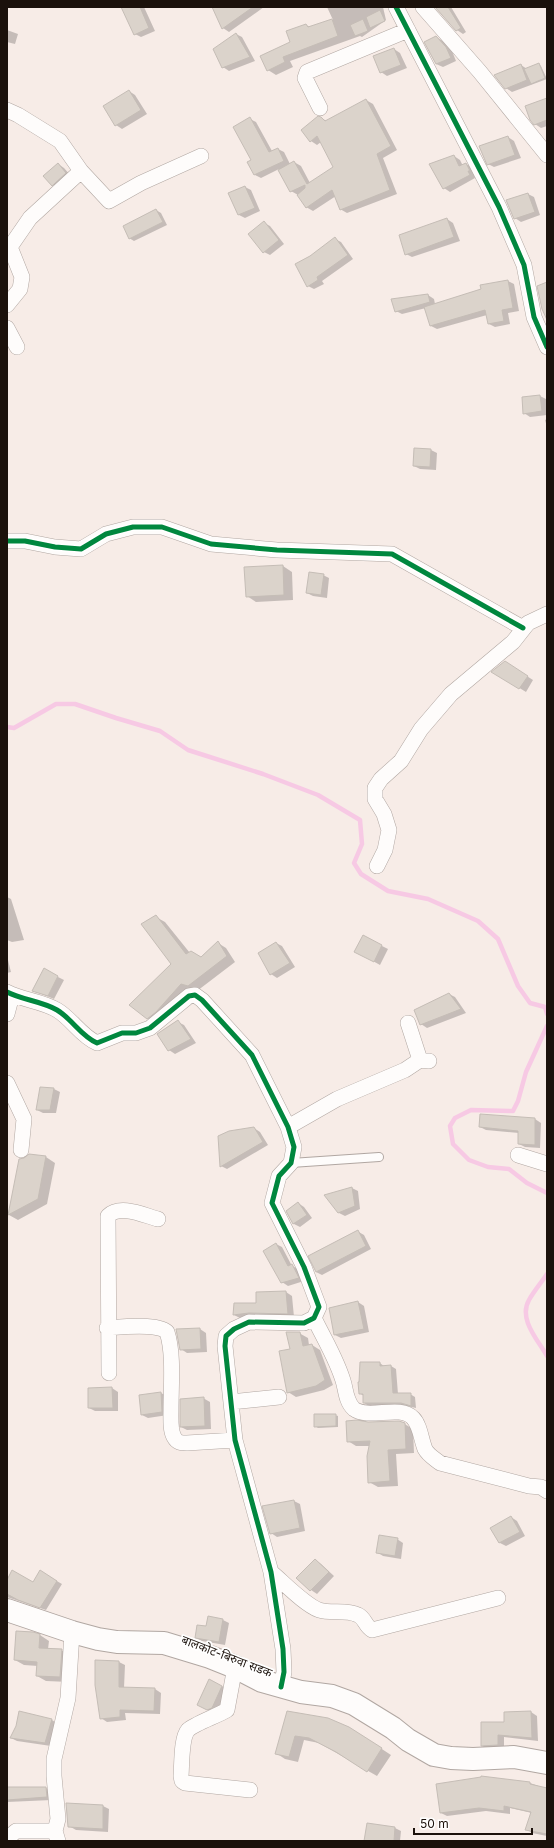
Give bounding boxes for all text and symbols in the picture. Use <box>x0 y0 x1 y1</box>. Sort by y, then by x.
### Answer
street label: बालकोट-बिरुवा सडक <box>179 1632 275 1680</box>
scale bar <box>414 1810 532 1836</box>
text: 50 m <box>420 1816 449 1831</box>

